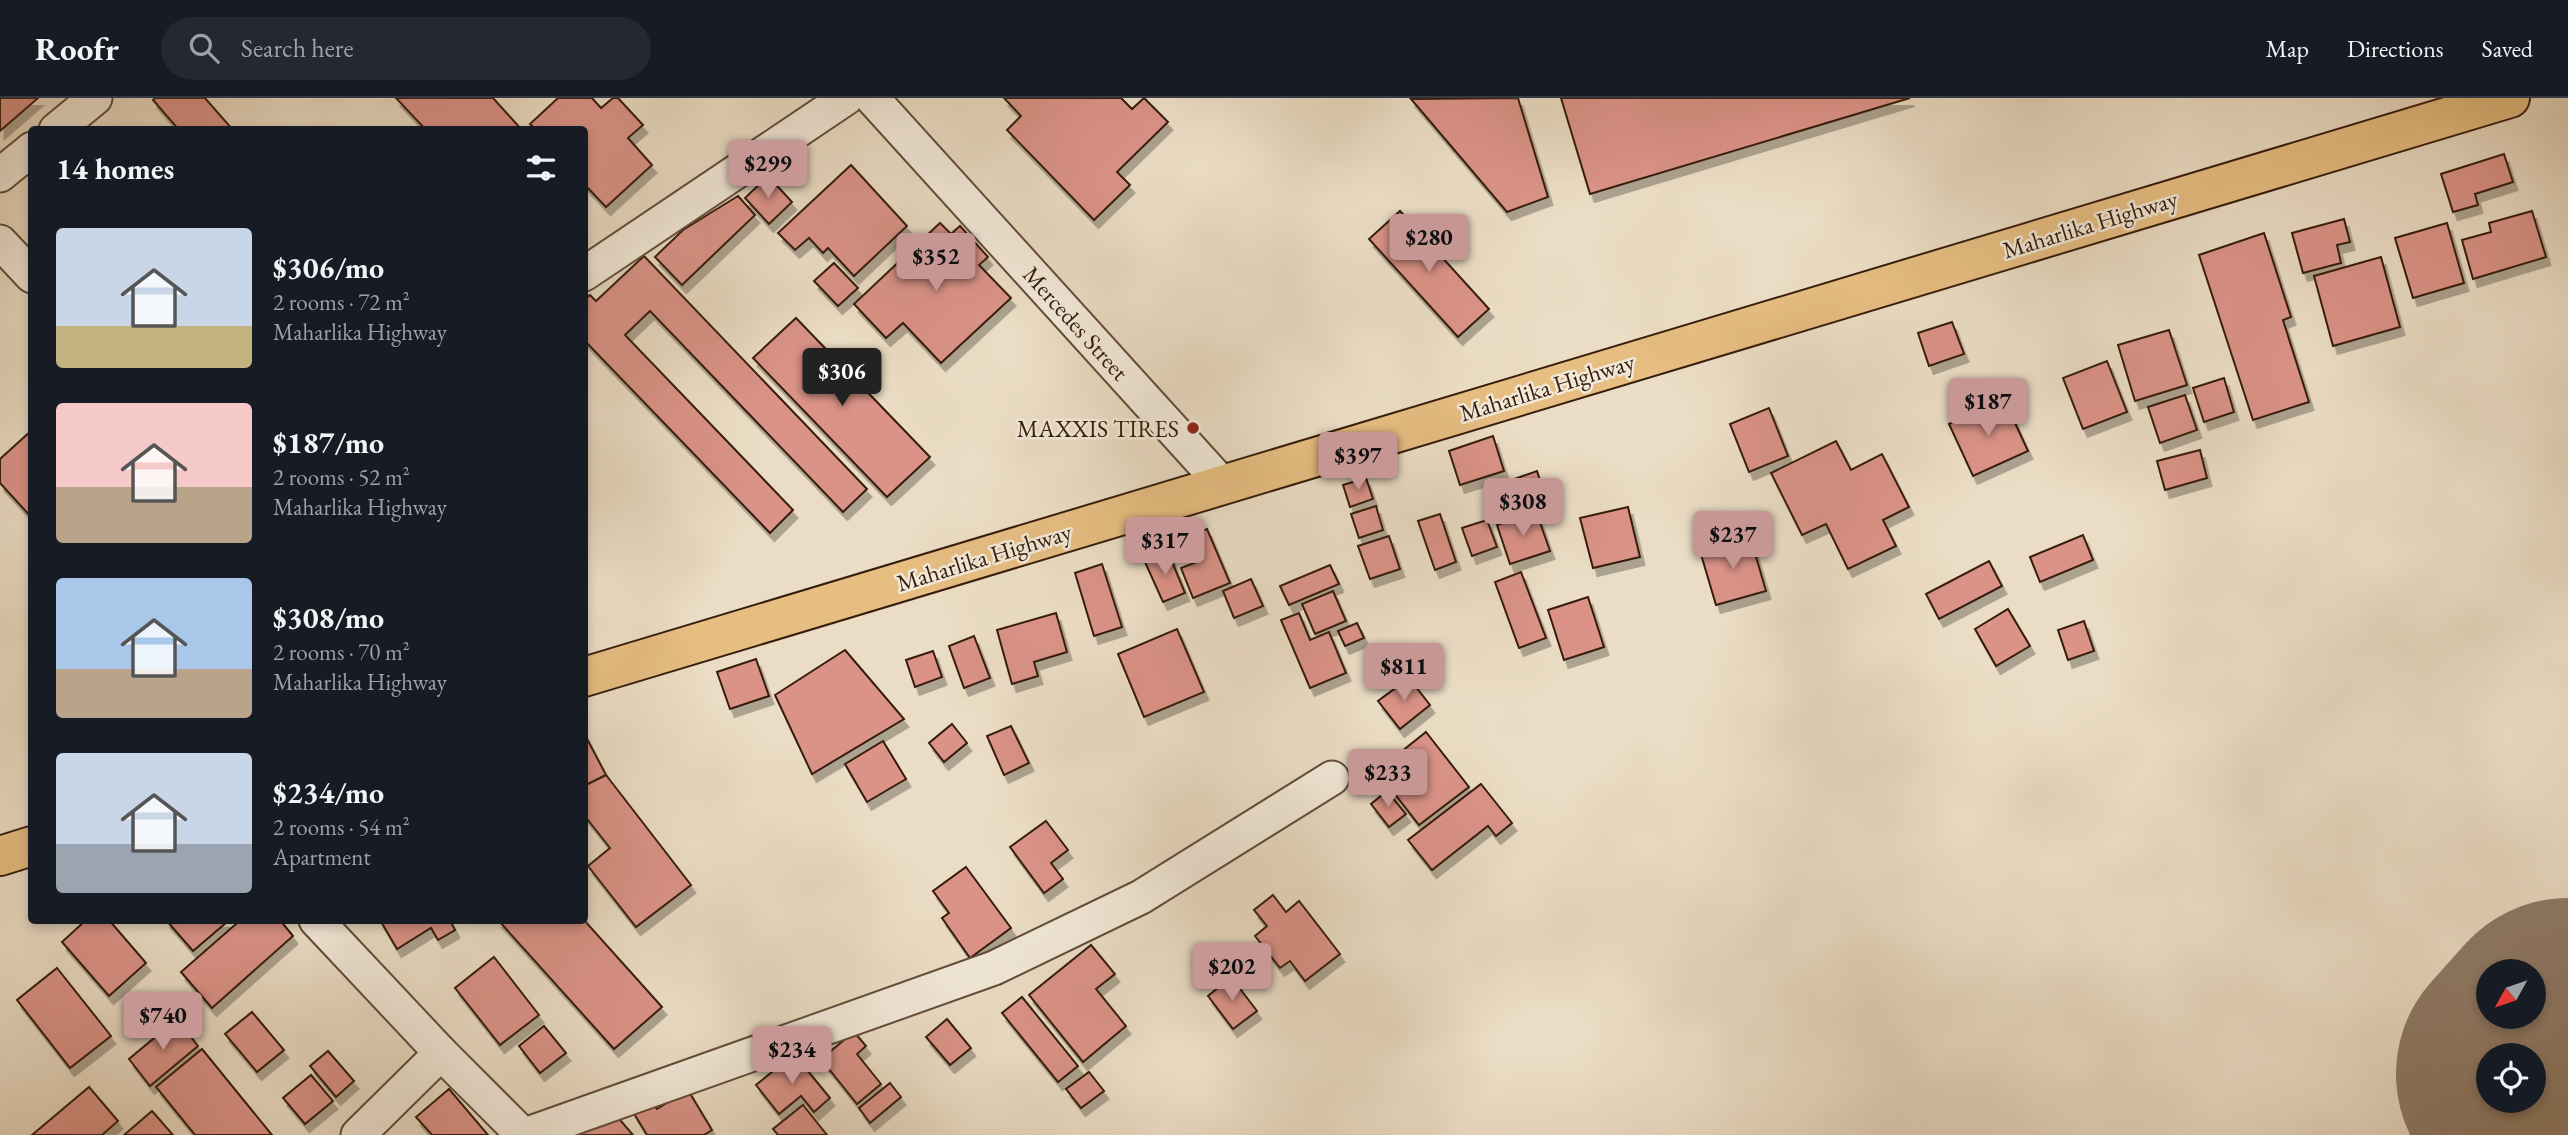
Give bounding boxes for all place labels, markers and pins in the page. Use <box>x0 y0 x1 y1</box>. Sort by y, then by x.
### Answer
pin: $299 <box>727 140 809 200</box>
pin: $280 <box>1388 214 1470 274</box>
pin: $352 <box>895 234 977 293</box>
pin: $306 <box>801 348 883 408</box>
pin: $187 <box>1947 378 2029 438</box>
place label: MAXXIS TIRES <box>1017 413 1179 444</box>
marker: MAXXIS TIRES <box>1185 420 1201 436</box>
pin: $397 <box>1317 432 1399 492</box>
pin: $308 <box>1482 478 1564 538</box>
pin: $237 <box>1692 512 1774 571</box>
pin: $317 <box>1124 518 1206 577</box>
pin: $811 <box>1363 644 1445 703</box>
pin: $233 <box>1347 750 1429 809</box>
pin: $202 <box>1191 944 1273 1003</box>
pin: $740 <box>122 992 204 1052</box>
pin: $234 <box>751 1026 833 1086</box>

